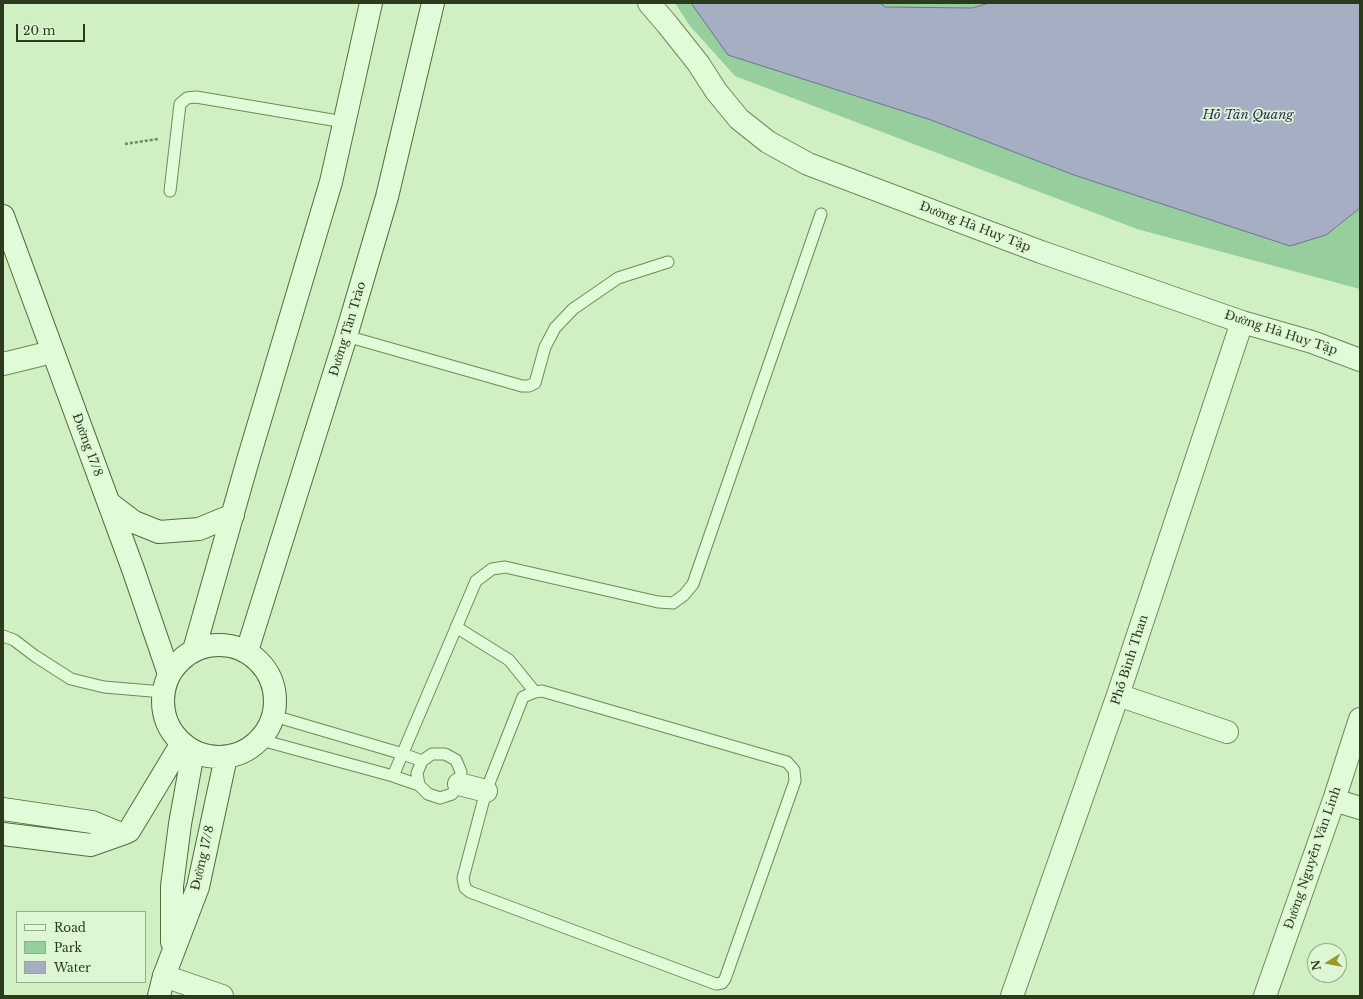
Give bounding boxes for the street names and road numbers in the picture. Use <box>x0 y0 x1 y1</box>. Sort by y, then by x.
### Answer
street label: Đường Hà Huy Tập <box>917 199 1033 255</box>
street label: Đường Tân Trào <box>327 280 369 378</box>
street label: Đường Hà Huy Tập <box>1223 308 1339 358</box>
street label: Đường 17/8 <box>69 411 105 479</box>
street label: Phố Bình Than <box>1109 613 1151 707</box>
street label: Đường Nguyễn Văn Linh <box>1282 785 1344 931</box>
street label: Đường 17/8 <box>189 824 217 892</box>

